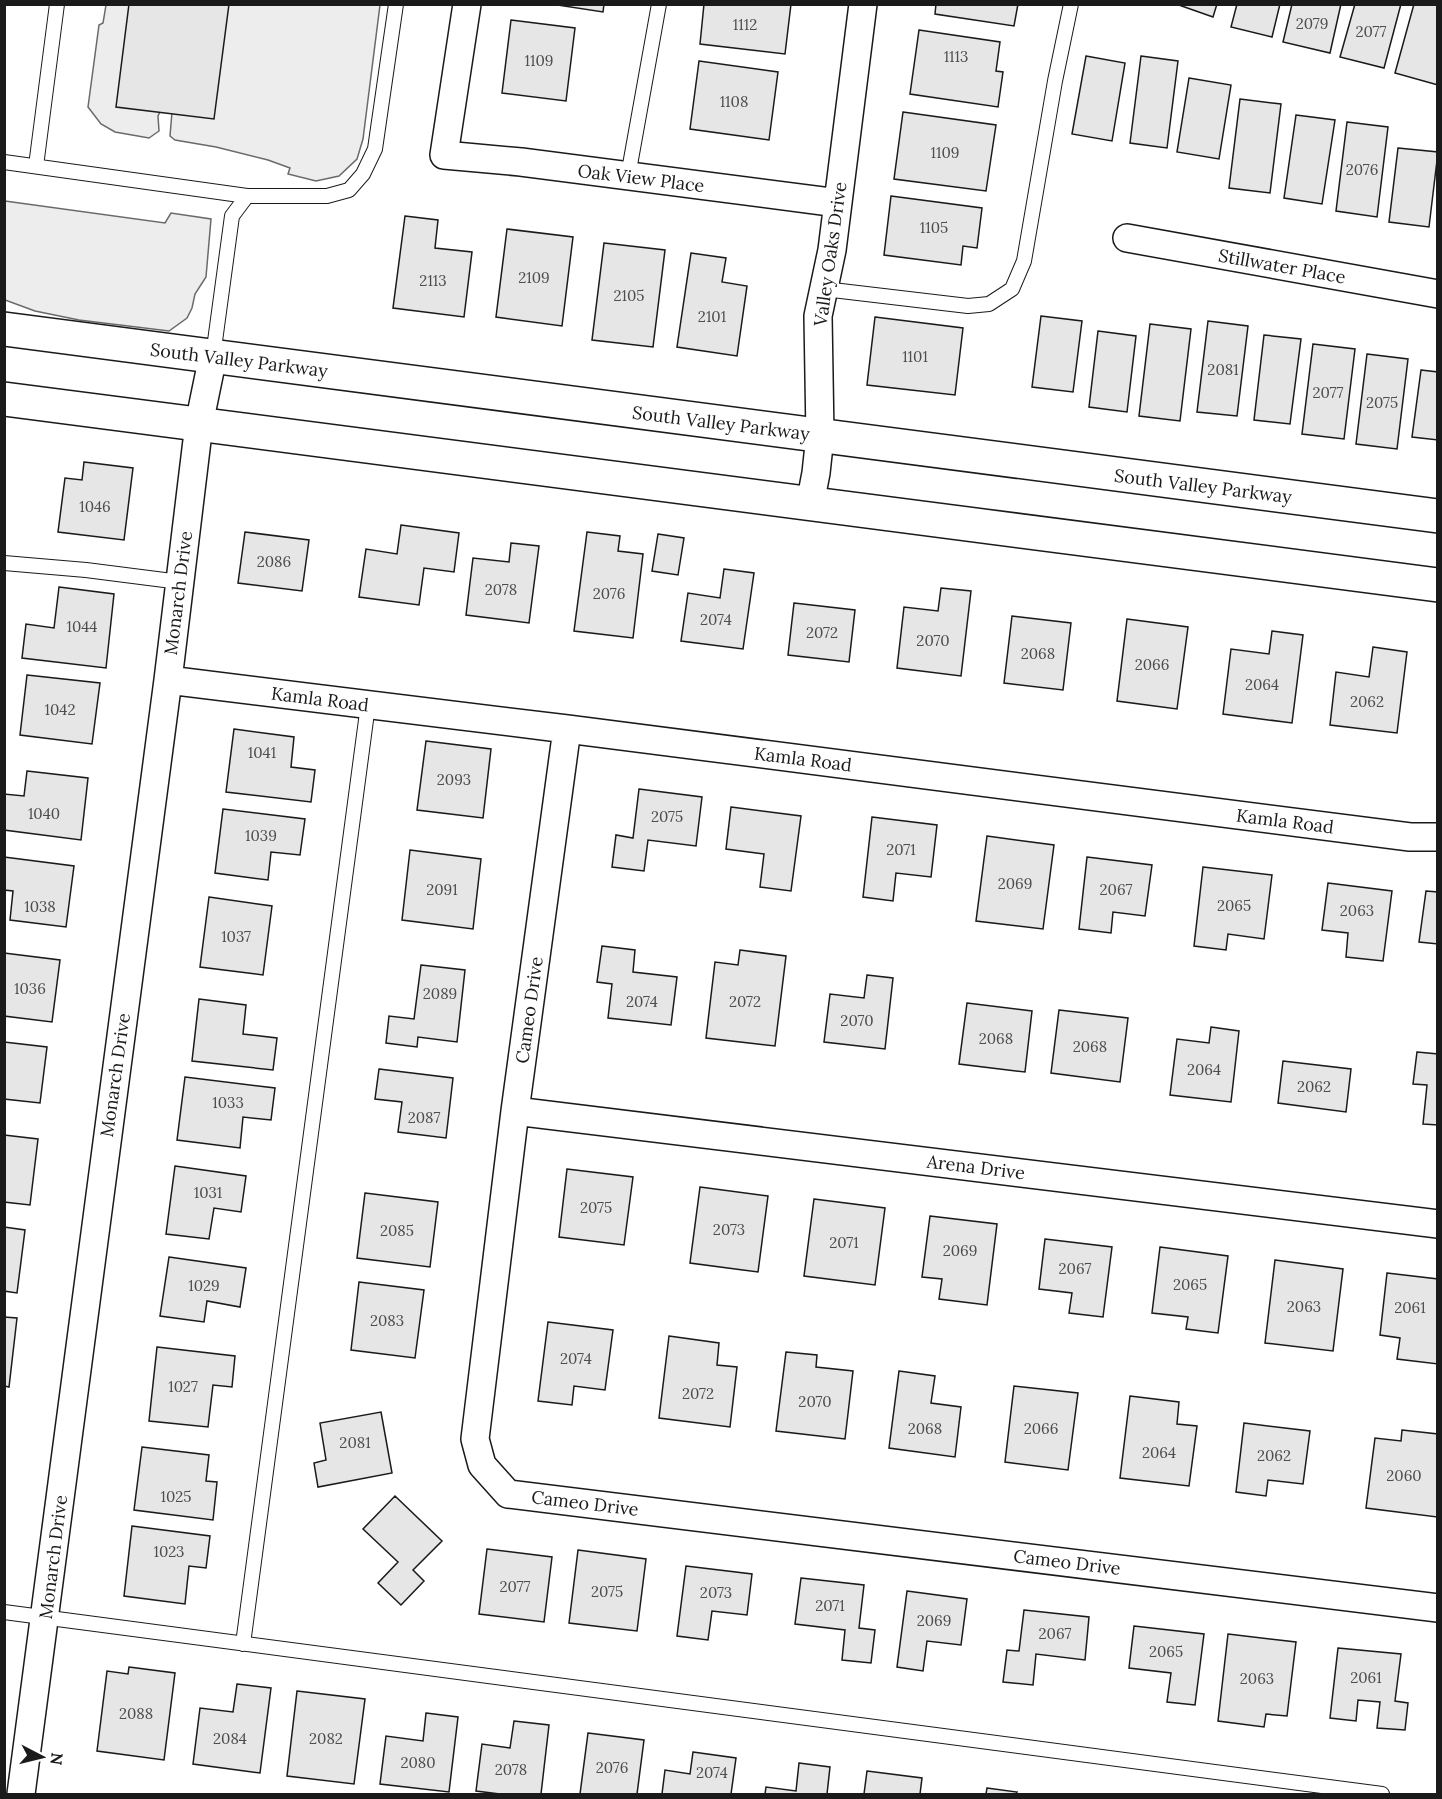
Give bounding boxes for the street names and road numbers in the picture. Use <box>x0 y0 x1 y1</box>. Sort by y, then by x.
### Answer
street label: Oak View Place <box>576 159 706 197</box>
street label: Valley Oaks Drive <box>808 180 852 329</box>
street label: Stillwater Place <box>1217 243 1348 289</box>
street label: South Valley Parkway <box>149 338 330 382</box>
street label: South Valley Parkway <box>631 401 812 445</box>
street label: South Valley Parkway <box>1113 464 1294 508</box>
street label: Monarch Drive <box>159 529 197 656</box>
street label: Kamla Road <box>270 682 370 716</box>
street label: Kamla Road <box>753 742 853 776</box>
street label: Kamla Road <box>1235 804 1335 838</box>
street label: Cameo Drive <box>510 955 548 1065</box>
street label: Monarch Drive <box>95 1011 135 1138</box>
street label: Arena Drive <box>925 1149 1027 1184</box>
street label: Cameo Drive <box>530 1485 640 1521</box>
street label: Monarch Drive <box>34 1493 72 1620</box>
street label: Cameo Drive <box>1012 1544 1122 1580</box>

